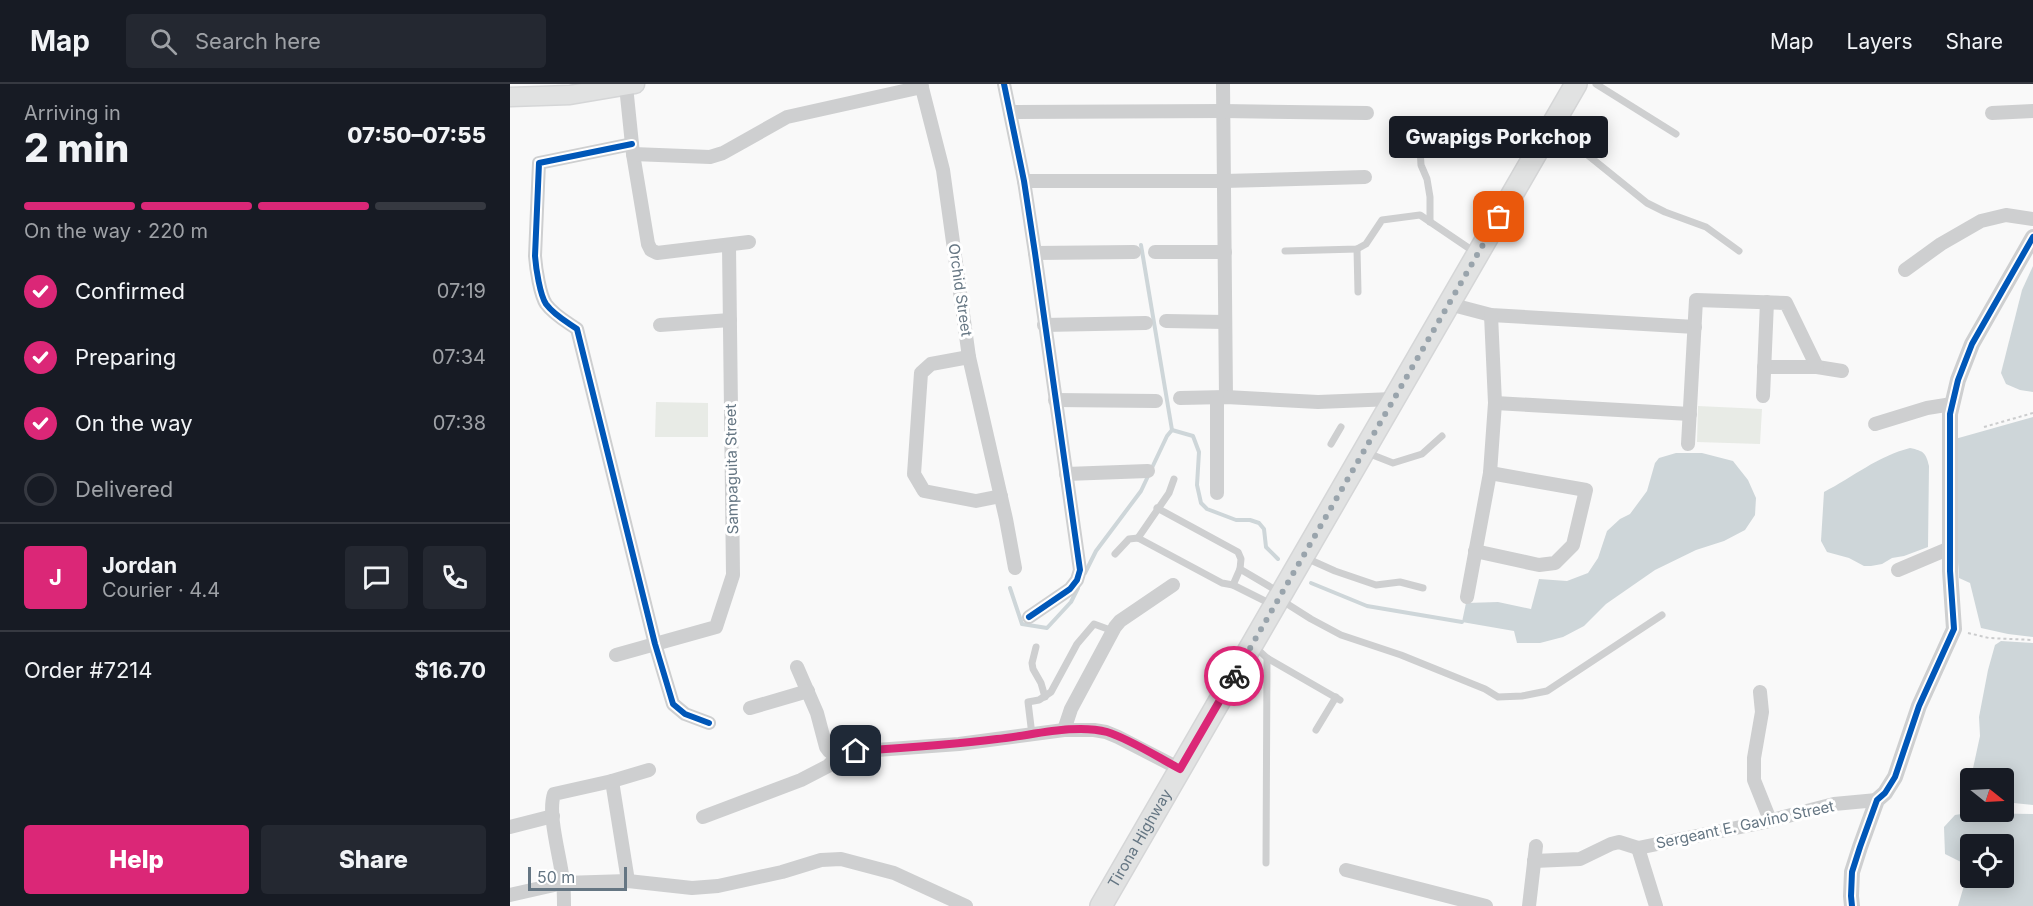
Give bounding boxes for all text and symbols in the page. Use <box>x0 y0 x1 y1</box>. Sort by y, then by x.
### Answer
search box <box>126 14 546 68</box>
text: Map <box>30 24 90 58</box>
icon: search <box>147 25 180 58</box>
text: Search here <box>195 28 321 54</box>
text: Map <box>1770 29 1814 54</box>
text: Layers <box>1847 29 1913 54</box>
text: Share <box>1946 29 2003 54</box>
text: Arriving in <box>24 101 121 125</box>
callout: Gwapigs Porkchop <box>1390 115 1608 157</box>
text: 07:50–07:55 <box>347 122 486 148</box>
text: 2 min <box>24 124 129 171</box>
text: Gwapigs Porkchop <box>1405 125 1592 149</box>
pin <box>1473 191 1524 242</box>
icon: bag <box>1482 200 1515 233</box>
text: On the way · 220 m <box>24 219 208 243</box>
street label: Orchid Street <box>945 242 976 338</box>
icon: check <box>24 275 57 308</box>
text: Confirmed <box>75 278 185 304</box>
text: 07:19 <box>437 279 486 303</box>
icon: check <box>24 341 57 374</box>
text: Preparing <box>75 344 176 370</box>
text: 07:34 <box>432 345 486 369</box>
street label: Sampaguita Street <box>721 403 742 534</box>
icon: check <box>24 407 57 440</box>
text: On the way <box>75 410 193 436</box>
text: 07:38 <box>433 411 486 435</box>
text: Delivered <box>75 476 173 502</box>
button: chat <box>345 546 408 609</box>
button: phone <box>423 546 486 609</box>
text: Jordan <box>102 552 177 578</box>
text: J <box>49 564 62 590</box>
text: Courier · 4.4 <box>102 578 220 602</box>
courier <box>1204 646 1264 706</box>
text: Order #7214 <box>24 657 152 683</box>
text: $16.70 <box>414 657 486 683</box>
icon: bike <box>1218 660 1251 693</box>
pin <box>830 725 881 776</box>
icon: home <box>839 734 872 767</box>
north arrow <box>1960 768 2014 822</box>
map controls <box>1960 768 2014 888</box>
street label: Tirona Highway <box>1104 785 1176 891</box>
street label: Sergeant E. Gavino Street <box>1654 796 1836 853</box>
button: Help <box>24 825 249 894</box>
button: Share <box>261 825 486 894</box>
button: locate <box>1960 834 2014 888</box>
scale bar <box>528 864 627 892</box>
text: 50 m <box>537 867 575 887</box>

